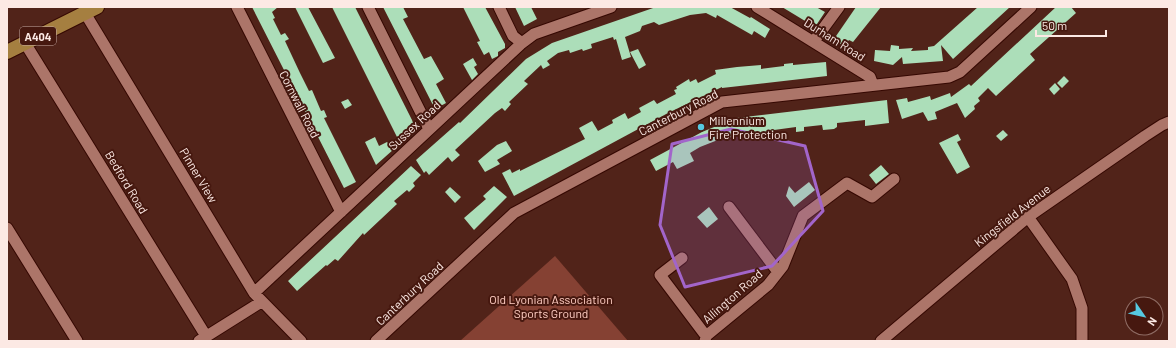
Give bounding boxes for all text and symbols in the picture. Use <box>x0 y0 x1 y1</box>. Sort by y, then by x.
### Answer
scale bar <box>1036 12 1106 38</box>
street label: Durham Road <box>802 15 868 63</box>
text: 50 m <box>1042 18 1067 32</box>
road number: A404 <box>20 27 56 45</box>
street label: Cornwall Road <box>277 68 323 140</box>
street label: Canterbury Road <box>636 86 720 138</box>
street label: Sussex Road <box>385 97 443 153</box>
place label: Millennium Fire Protection <box>709 113 787 141</box>
marker: Millennium Fire Protection <box>696 122 706 132</box>
street label: Pinner View <box>177 145 221 205</box>
street label: Bedford Road <box>103 148 151 216</box>
street label: Kingsfield Avenue <box>971 181 1053 249</box>
street label: Canterbury Road <box>372 258 446 328</box>
street label: Allington Road <box>699 266 765 326</box>
park label: Old Lyonian Association Sports Ground <box>489 292 613 320</box>
north arrow <box>1124 296 1164 336</box>
text: N <box>1145 315 1160 329</box>

